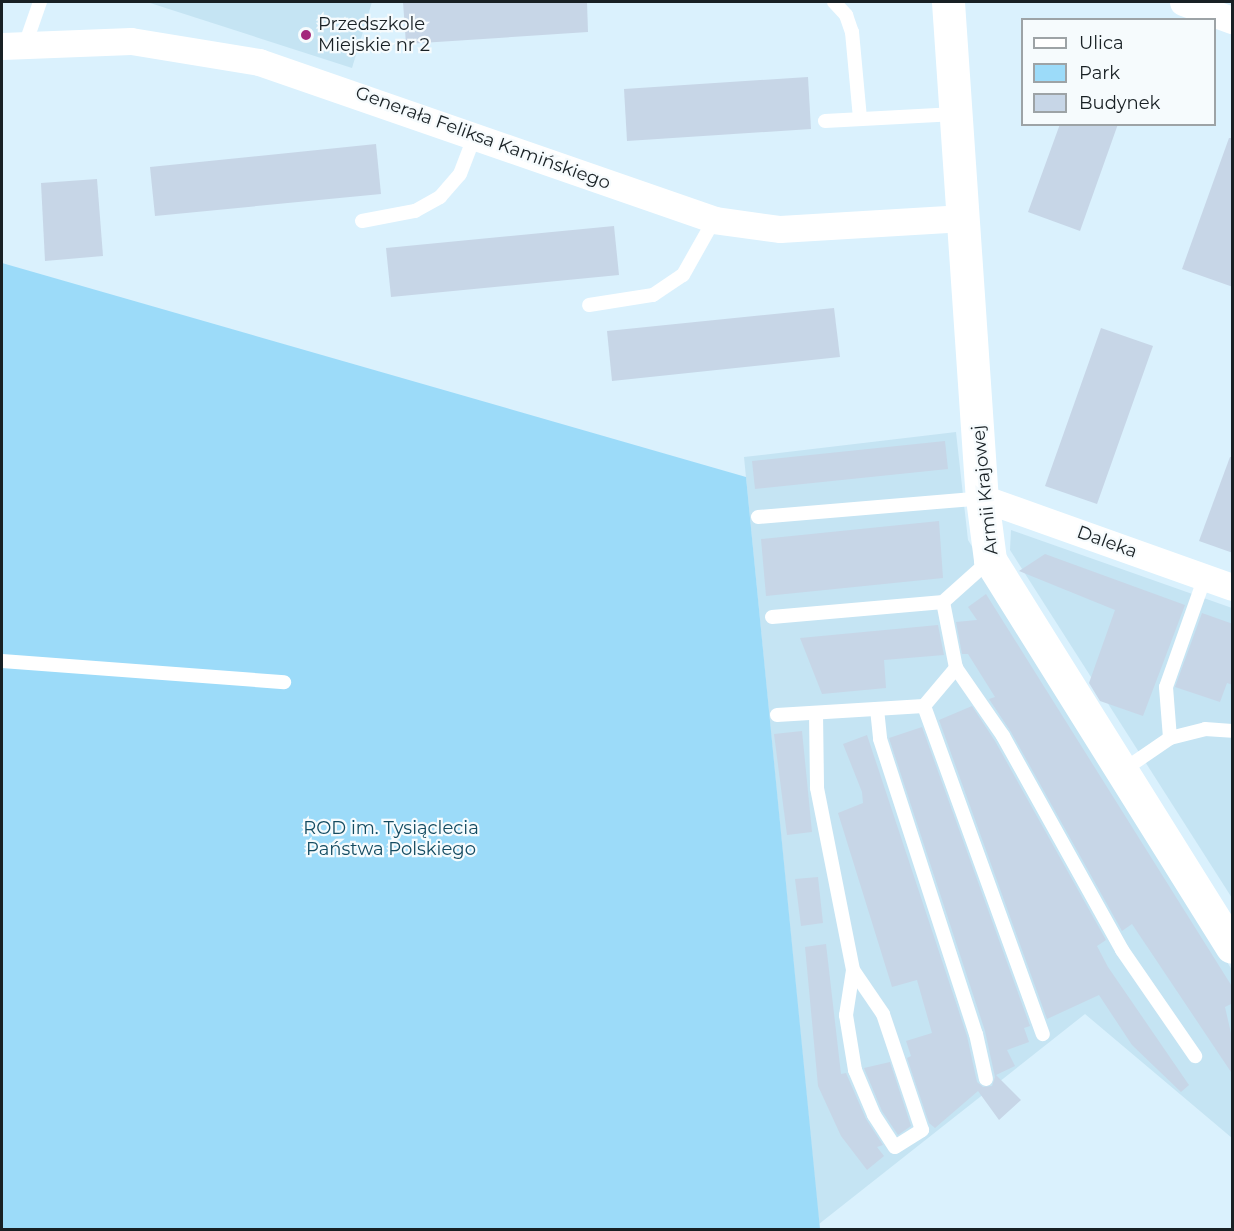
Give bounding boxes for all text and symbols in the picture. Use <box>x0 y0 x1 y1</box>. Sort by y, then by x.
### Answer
place label: Przedszkole Miejskie nr 2 <box>318 14 430 57</box>
legend <box>1021 18 1216 126</box>
marker: Przedszkole Miejskie nr 2 <box>299 28 313 42</box>
text: Ulica <box>1079 32 1124 54</box>
text: Park <box>1079 62 1120 84</box>
street label: Generała Feliksa Kamińskiego <box>353 82 613 194</box>
text: Budynek <box>1079 92 1160 114</box>
street label: Armii Krajowej <box>967 424 1003 556</box>
street label: Daleka <box>1074 521 1140 563</box>
park label: ROD im. Tysiąclecia Państwa Polskiego <box>303 818 479 860</box>

